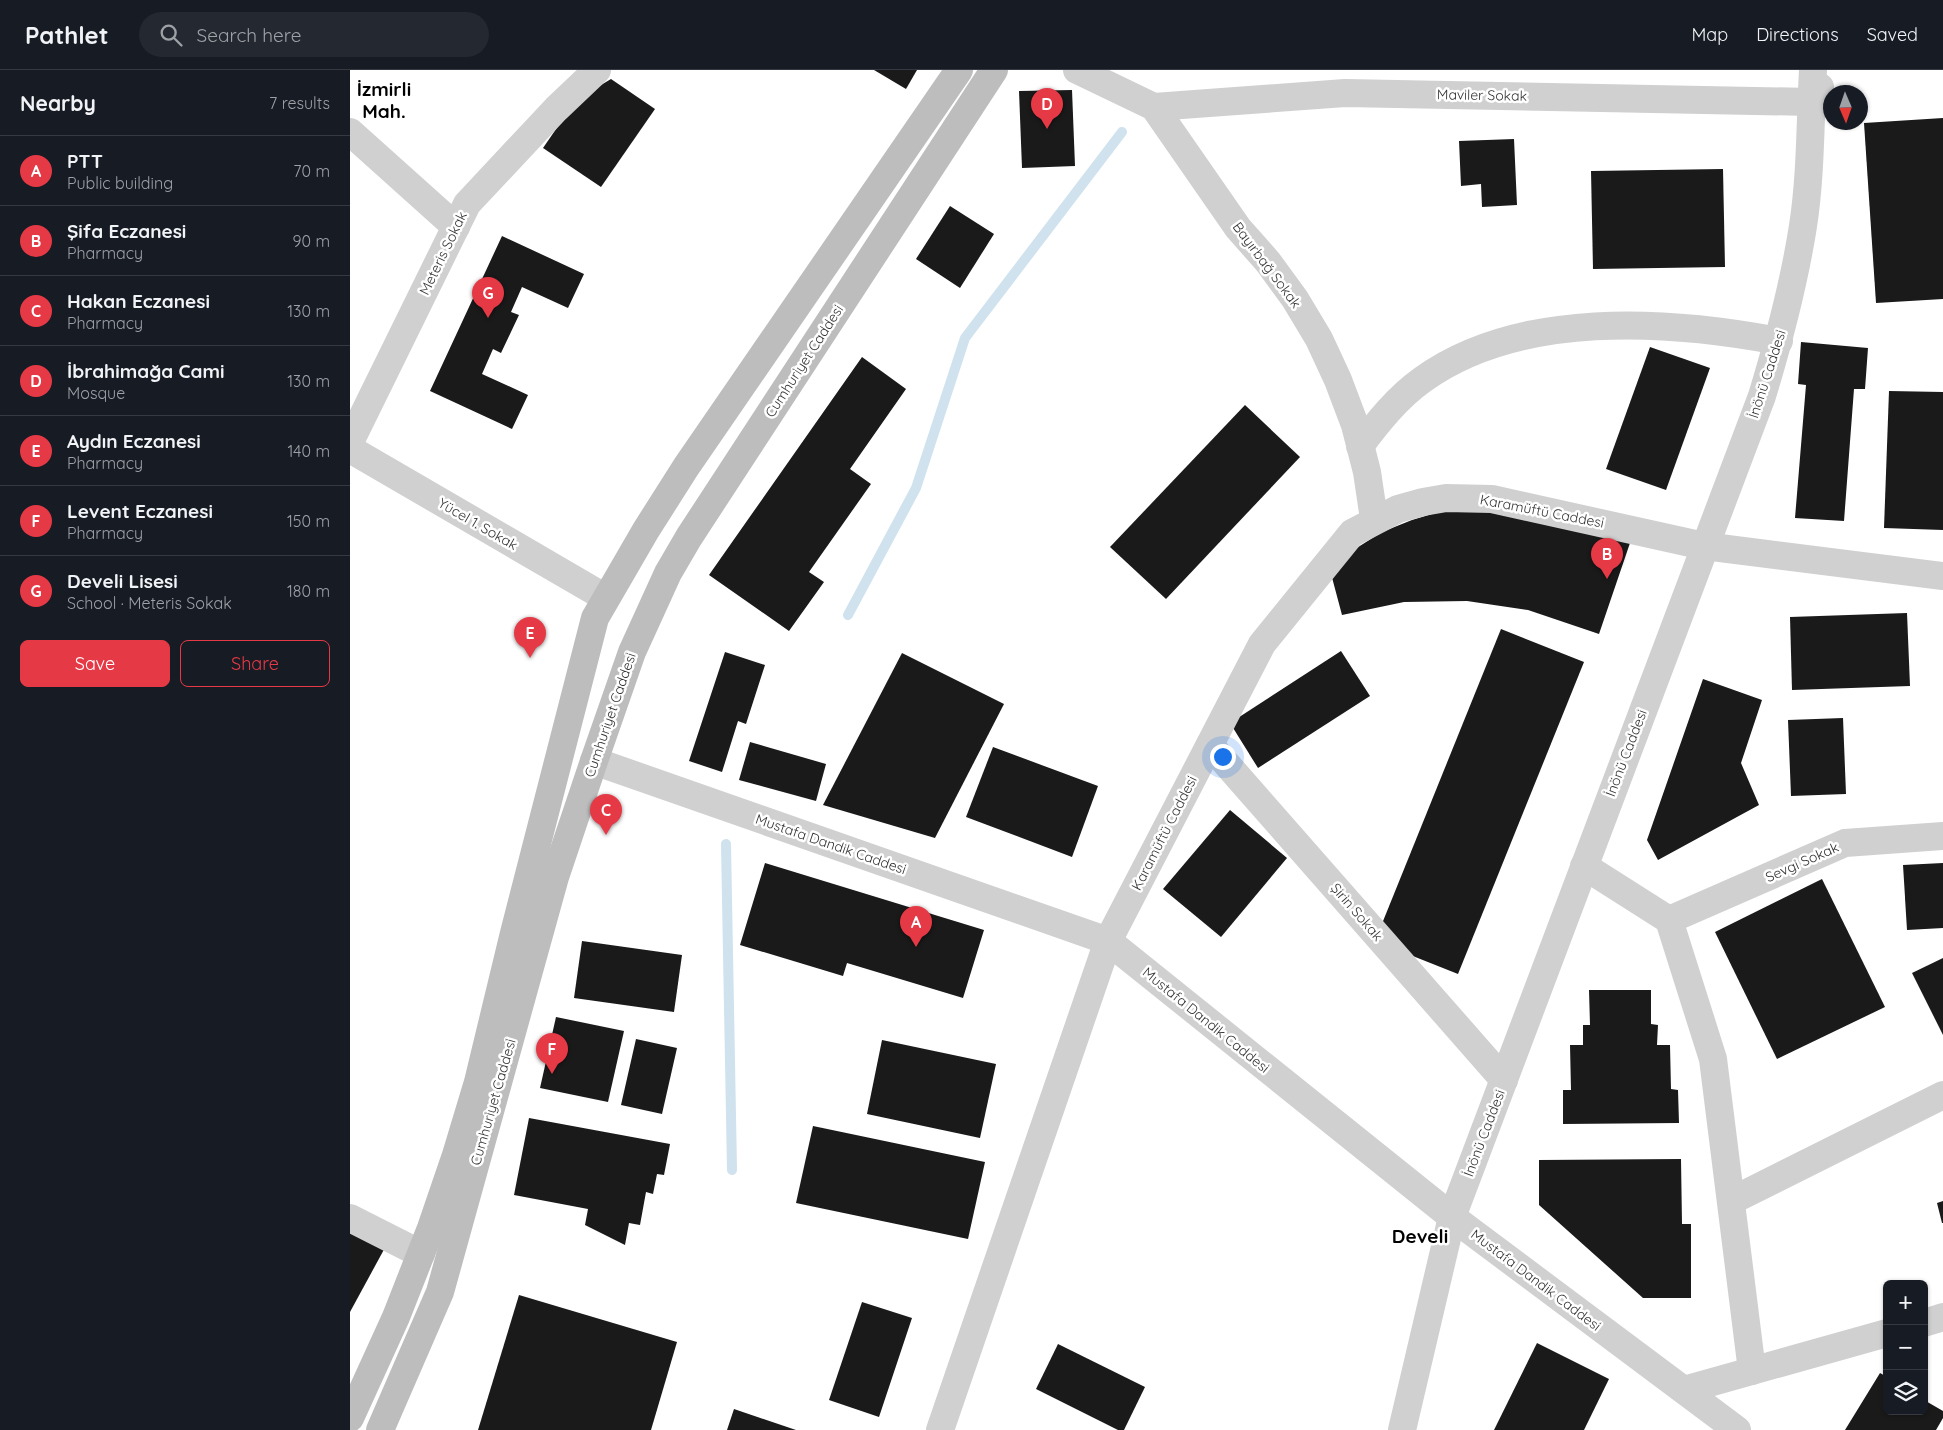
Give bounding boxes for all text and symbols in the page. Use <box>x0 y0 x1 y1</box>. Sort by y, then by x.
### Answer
search box <box>139 12 489 57</box>
text: Pathlet <box>25 20 109 50</box>
icon: search <box>157 21 185 49</box>
text: Search here <box>197 23 301 47</box>
text: Map <box>1691 23 1728 46</box>
text: Directions <box>1756 23 1839 46</box>
text: Saved <box>1867 23 1918 46</box>
district label: İzmirli Mah. <box>357 77 411 123</box>
street label: Maviler Sokak <box>1437 85 1527 105</box>
north arrow <box>1823 85 1868 130</box>
pin: D <box>1031 88 1063 129</box>
text: Nearby <box>20 90 96 116</box>
text: 7 results <box>269 93 330 113</box>
text: PTT <box>67 149 103 173</box>
text: A <box>31 161 41 181</box>
text: 70 m <box>293 161 330 181</box>
text: Public building <box>67 173 173 193</box>
street label: Meteris Sokak <box>415 208 471 298</box>
street label: Bayırbağ Sokak <box>1229 218 1305 312</box>
text: Şifa Eczanesi <box>67 219 186 243</box>
text: B <box>31 231 41 251</box>
text: 90 m <box>293 231 330 251</box>
text: Pharmacy <box>67 243 143 263</box>
pin: G <box>472 277 504 318</box>
text: Hakan Eczanesi <box>67 289 210 313</box>
text: C <box>31 301 41 321</box>
text: 130 m <box>287 301 330 321</box>
street label: Cumhuriyet Caddesi <box>761 301 847 421</box>
text: Pharmacy <box>67 313 143 333</box>
street label: İnönü Caddesi <box>1744 327 1790 421</box>
text: İbrahimağa Cami <box>67 359 224 383</box>
text: D <box>30 371 42 391</box>
text: 130 m <box>287 371 330 391</box>
text: Mosque <box>67 383 125 403</box>
text: Aydın Eczanesi <box>67 429 201 453</box>
text: E <box>31 441 41 461</box>
text: 140 m <box>287 441 330 461</box>
text: Pharmacy <box>67 453 143 473</box>
street label: Karamüftü Caddesi <box>1478 490 1606 532</box>
street label: Yücel 1. Sokak <box>435 494 521 554</box>
text: Levent Eczanesi <box>67 499 213 523</box>
text: F <box>32 511 41 531</box>
text: 150 m <box>287 511 330 531</box>
text: Pharmacy <box>67 523 143 543</box>
pin: B <box>1591 538 1623 579</box>
text: Develi Lisesi <box>67 569 178 593</box>
text: G <box>30 581 42 601</box>
text: 180 m <box>287 581 330 601</box>
text: School · Meteris Sokak <box>67 593 232 613</box>
pin: E <box>514 617 546 658</box>
button: Save <box>20 640 170 687</box>
button: Share <box>180 640 330 687</box>
street label: Cumhuriyet Caddesi <box>580 650 640 780</box>
street label: İnönü Caddesi <box>1601 707 1651 799</box>
your location <box>1210 744 1236 770</box>
street label: Karamüftü Caddesi <box>1127 773 1201 893</box>
pin: C <box>590 794 622 835</box>
street label: Mustafa Dandik Caddesi <box>753 810 909 878</box>
street label: Sevgi Sokak <box>1763 838 1841 886</box>
street label: Şirin Sokak <box>1327 879 1387 945</box>
pin: A <box>900 906 932 947</box>
street label: Mustafa Dandik Caddesi <box>1139 963 1273 1077</box>
pin: F <box>536 1033 568 1074</box>
street label: Cumhuriyet Caddesi <box>466 1037 520 1167</box>
street label: İnönü Caddesi <box>1459 1087 1509 1179</box>
district label: Develi <box>1392 1224 1448 1248</box>
street label: Mustafa Dandik Caddesi <box>1467 1225 1605 1335</box>
map controls <box>1883 1280 1928 1415</box>
button: + <box>1883 1280 1928 1325</box>
button: − <box>1883 1325 1928 1370</box>
button: layers <box>1883 1370 1928 1415</box>

